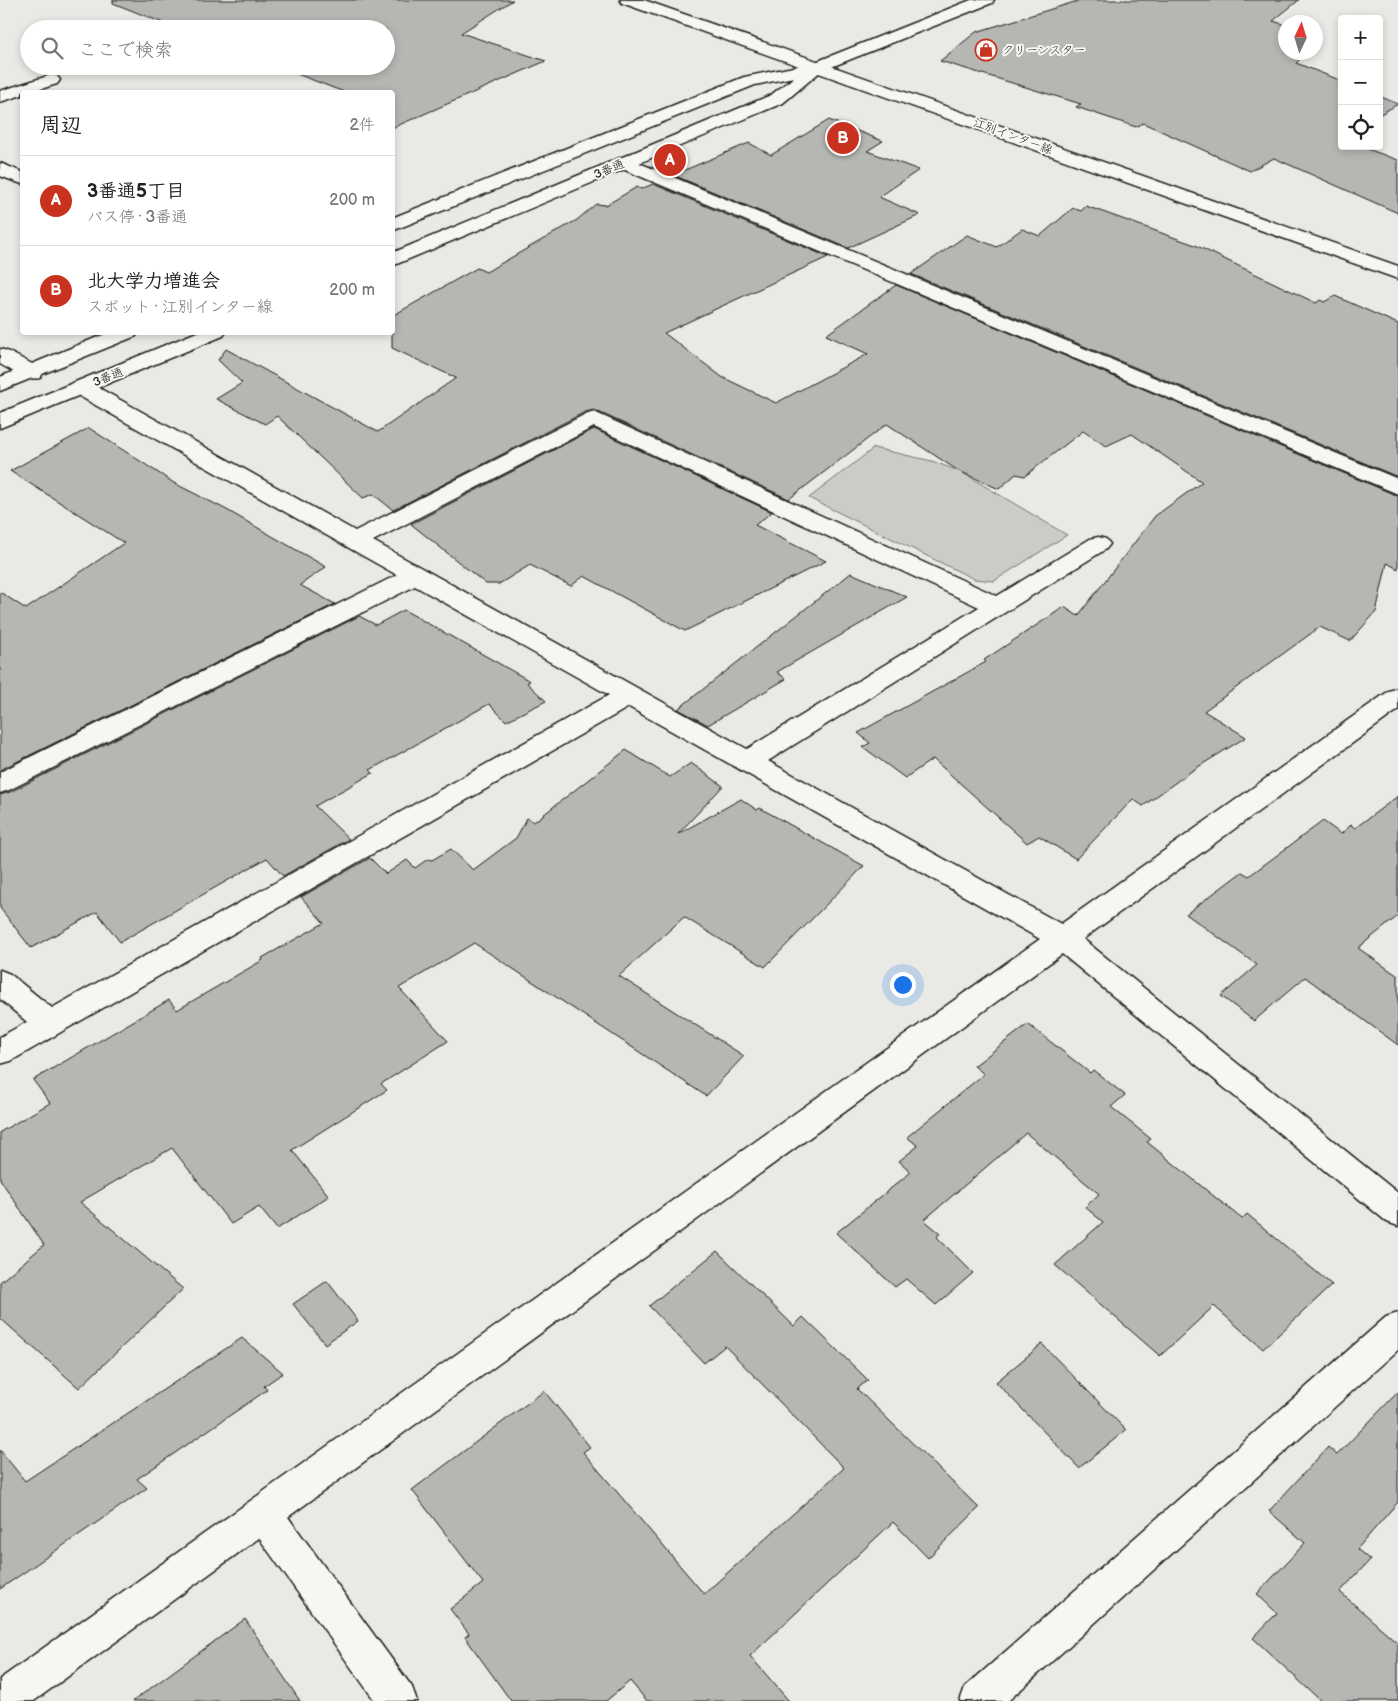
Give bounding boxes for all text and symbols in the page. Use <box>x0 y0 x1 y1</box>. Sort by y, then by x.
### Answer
north arrow <box>1278 15 1323 60</box>
map controls <box>1338 15 1383 150</box>
button: + <box>1338 15 1383 60</box>
search box <box>20 20 395 75</box>
icon: search <box>38 34 66 62</box>
shop icon: クリーンスター <box>974 38 998 62</box>
text: ここで検索 <box>78 39 173 62</box>
place label: クリーンスター <box>1002 43 1086 58</box>
button: − <box>1338 60 1383 105</box>
button: locate <box>1338 105 1383 150</box>
text: 周辺 <box>40 113 82 138</box>
street label: 江別インター線 <box>971 115 1055 158</box>
text: 2件 <box>350 116 375 135</box>
pin: B <box>827 119 859 157</box>
pin: A <box>654 141 686 179</box>
street label: 3番通 <box>592 156 627 182</box>
text: 3番通5丁目 <box>87 180 185 203</box>
text: A <box>51 191 61 210</box>
text: 200 m <box>329 191 375 210</box>
text: バス停 · 3番通 <box>87 208 187 227</box>
text: 北大学力増進会 <box>87 270 220 293</box>
text: B <box>50 281 62 300</box>
text: 200 m <box>329 281 375 300</box>
text: スポット · 江別インター線 <box>87 298 273 317</box>
street label: 3番通 <box>91 365 126 390</box>
your location <box>890 972 916 998</box>

